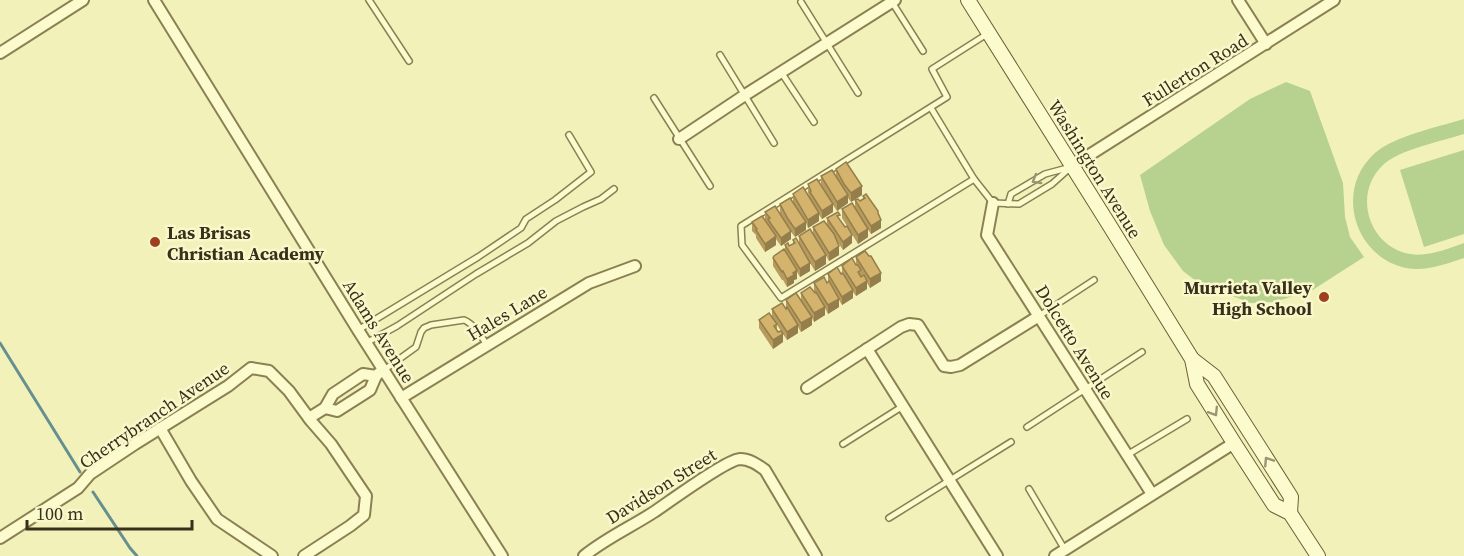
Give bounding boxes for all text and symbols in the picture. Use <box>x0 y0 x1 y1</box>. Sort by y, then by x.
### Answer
street label: Fullerton Road <box>1137 28 1253 112</box>
street label: Washington Avenue <box>1042 95 1148 243</box>
one-way arrow <box>1032 172 1042 184</box>
place label: Las Brisas Christian Academy <box>167 220 324 266</box>
marker: Las Brisas Christian Academy <box>148 235 162 249</box>
street label: Adams Avenue <box>337 274 421 388</box>
place label: Murrieta Valley High School <box>1184 275 1312 321</box>
street label: Hales Lane <box>462 279 552 347</box>
street label: Dolcetto Avenue <box>1030 280 1120 404</box>
marker: Murrieta Valley High School <box>1317 290 1331 304</box>
street label: Cherrybranch Avenue <box>74 355 234 475</box>
one-way arrow <box>1207 405 1218 416</box>
street label: Davidson Street <box>601 442 721 530</box>
one-way arrow <box>1264 457 1275 468</box>
scale bar <box>27 493 192 531</box>
text: 100 m <box>36 501 83 526</box>

